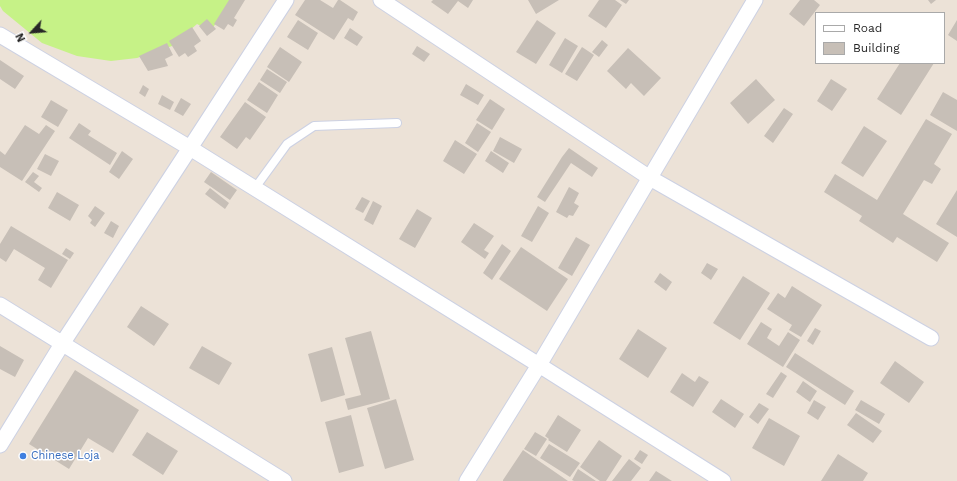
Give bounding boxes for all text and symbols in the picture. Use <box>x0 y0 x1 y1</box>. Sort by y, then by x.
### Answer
north arrow <box>12 12 52 52</box>
legend <box>815 12 945 64</box>
text: Road <box>853 21 882 35</box>
text: N <box>13 31 28 44</box>
text: Building <box>853 41 900 55</box>
place label: Chinese Loja <box>31 449 99 463</box>
marker: Chinese Loja <box>18 451 28 461</box>

